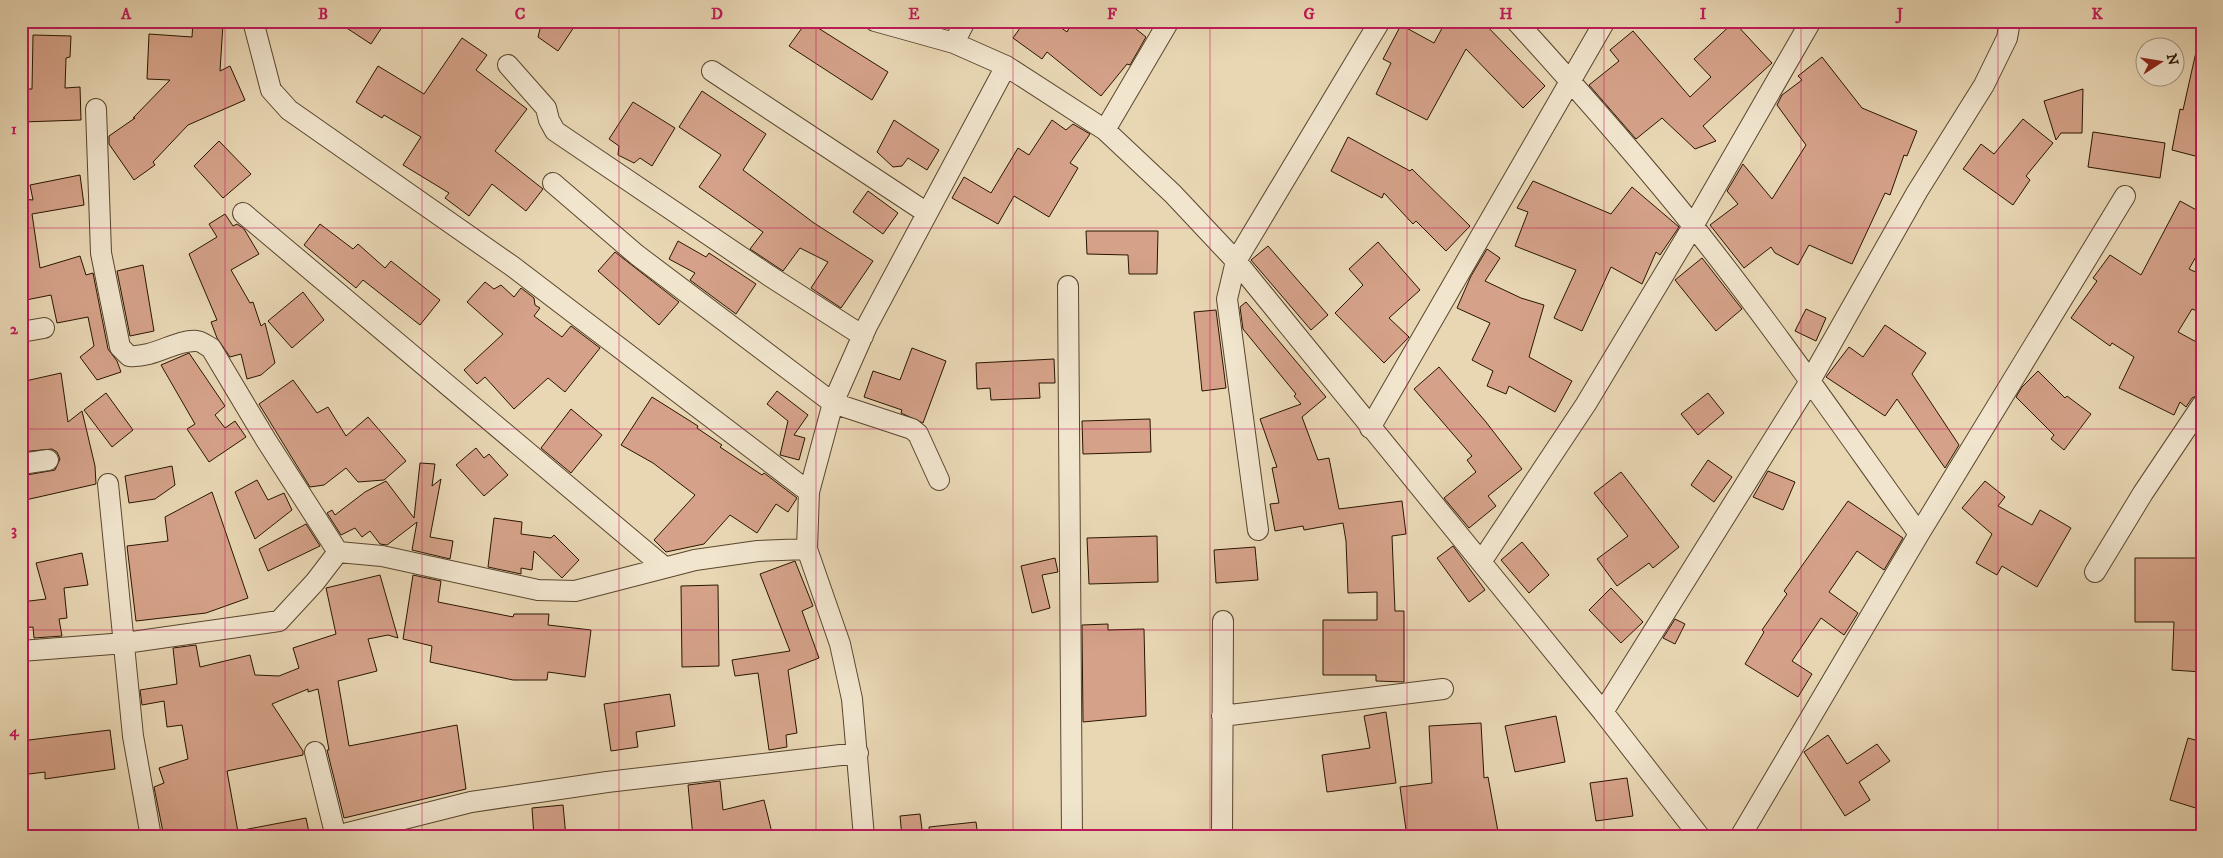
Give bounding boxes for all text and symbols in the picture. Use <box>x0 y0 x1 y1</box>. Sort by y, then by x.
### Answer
text: A <box>120 4 132 24</box>
text: B <box>318 4 328 24</box>
text: C <box>515 4 525 24</box>
text: D <box>711 4 723 24</box>
text: E <box>908 4 920 24</box>
text: F <box>1107 4 1117 24</box>
text: G <box>1303 4 1315 24</box>
text: H <box>1499 4 1513 24</box>
text: I <box>1700 4 1707 24</box>
text: J <box>1895 4 1904 24</box>
text: K <box>2091 4 2103 24</box>
north arrow <box>2136 38 2186 88</box>
text: N <box>2162 52 2182 67</box>
text: 1 <box>11 119 17 139</box>
text: 2 <box>10 319 19 339</box>
text: 3 <box>11 520 17 540</box>
text: 4 <box>8 721 19 741</box>

